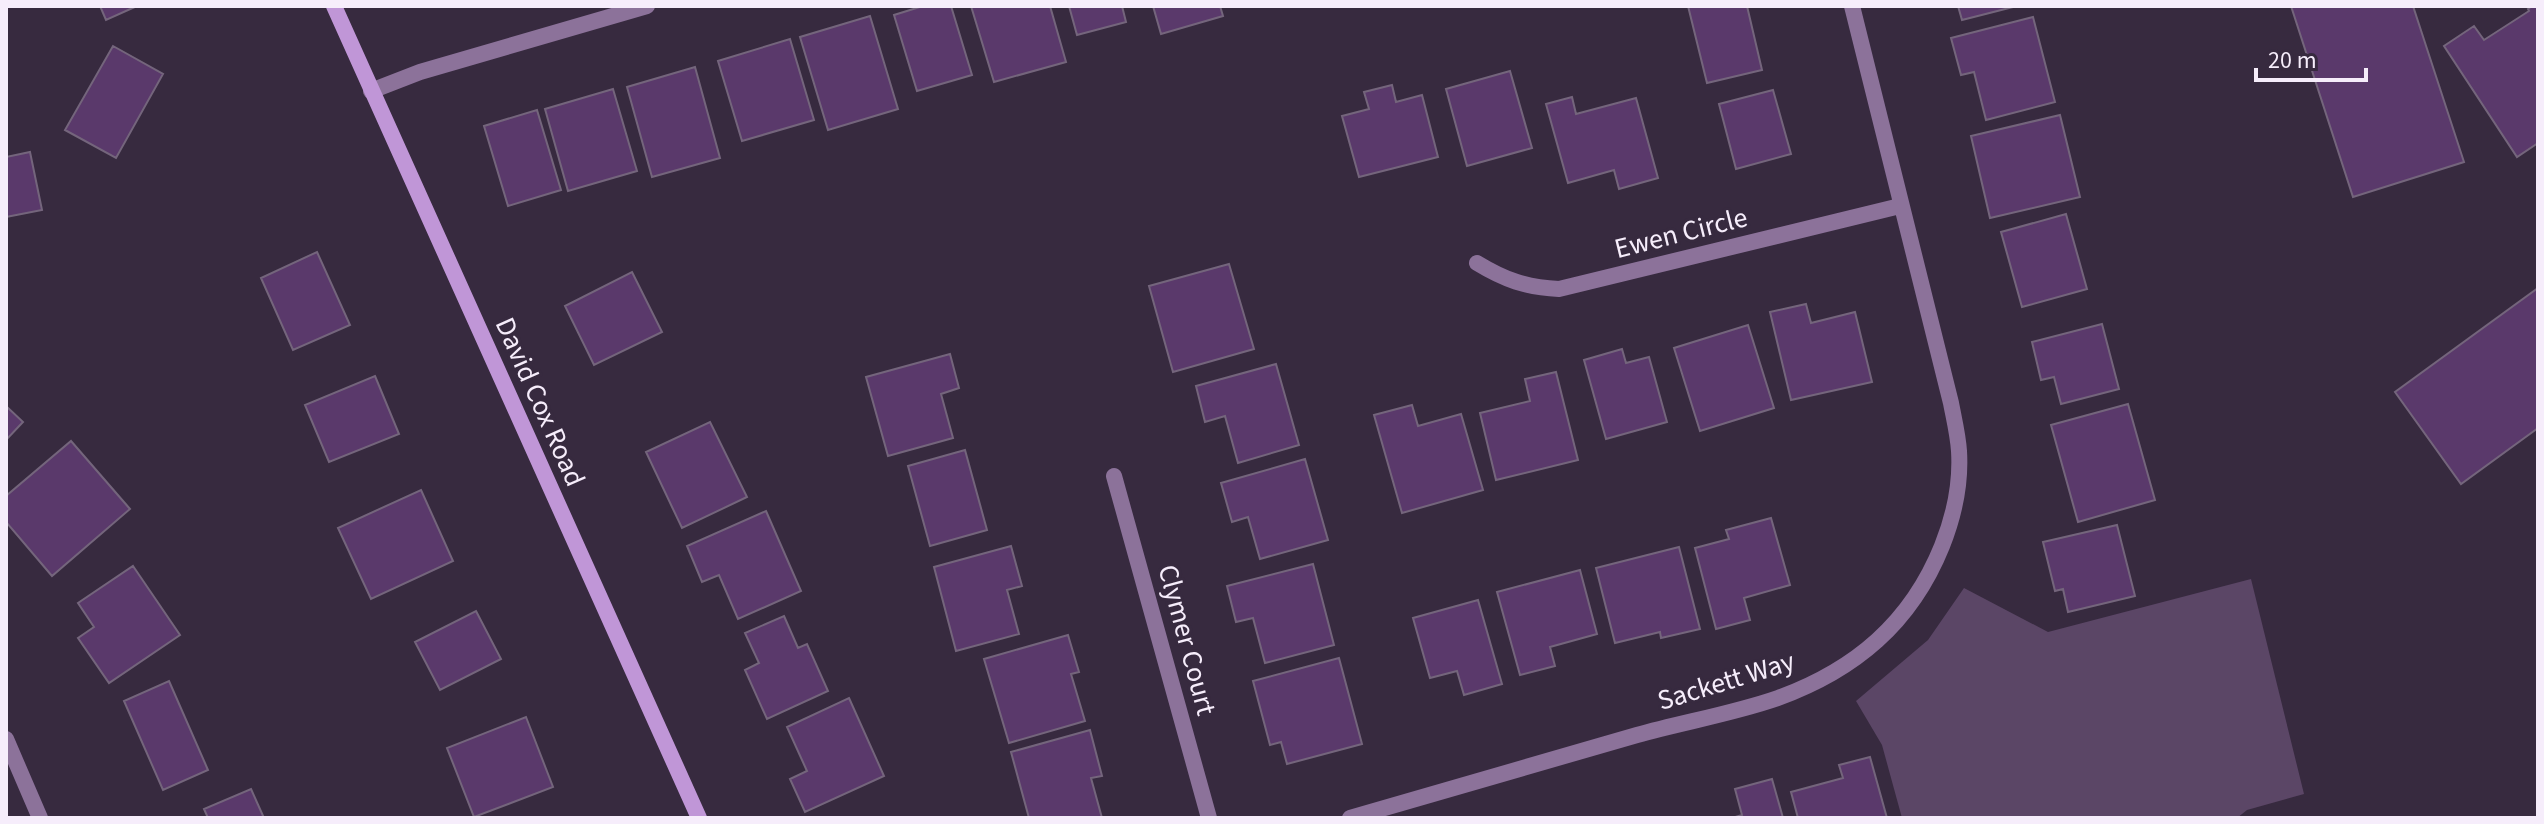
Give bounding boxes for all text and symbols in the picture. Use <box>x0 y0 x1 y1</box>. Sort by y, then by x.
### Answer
scale bar <box>2256 32 2366 82</box>
text: 20 m <box>2268 43 2317 78</box>
street label: Ewen Circle <box>1610 197 1752 269</box>
street label: David Cox Road <box>485 311 595 493</box>
street label: Clymer Court <box>1148 560 1226 720</box>
street label: Sackett Way <box>1652 641 1800 721</box>

